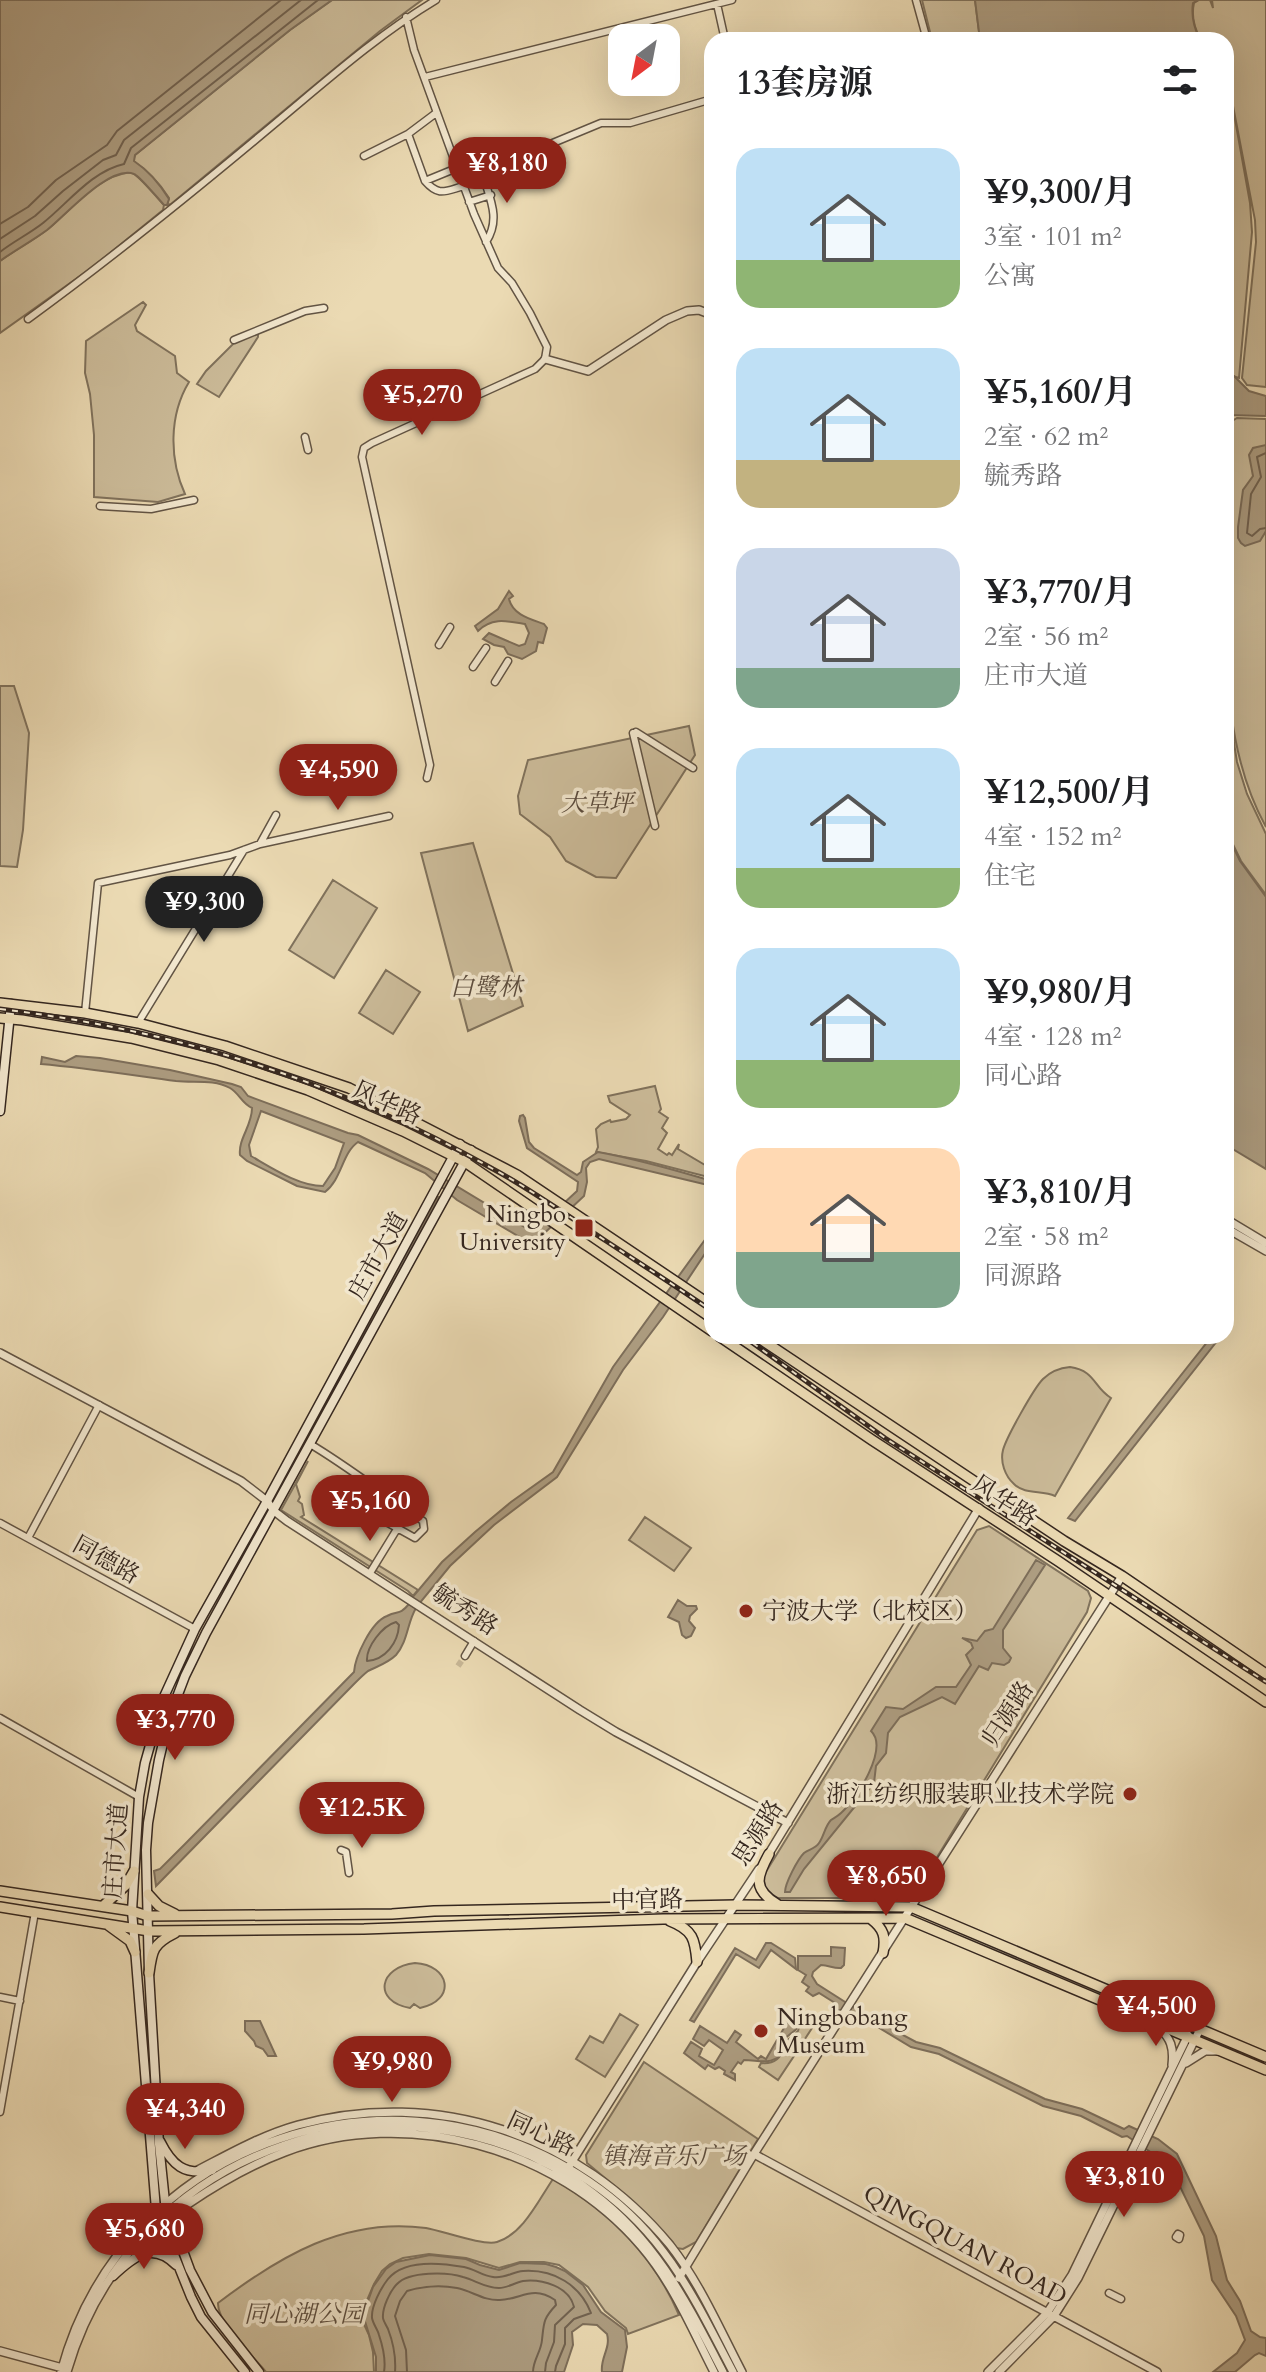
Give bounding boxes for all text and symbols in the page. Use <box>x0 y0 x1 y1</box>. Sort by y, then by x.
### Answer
north arrow <box>608 24 680 96</box>
map controls <box>608 24 680 96</box>
icon: filters <box>1158 58 1202 102</box>
text: 13套房源 <box>736 60 873 106</box>
pin: ¥8,180 <box>442 137 572 205</box>
text: ¥8,180 <box>466 145 548 180</box>
text: ¥9,300/月 <box>984 169 1137 215</box>
icon: home <box>800 180 896 276</box>
text: 3室 · 101 m² <box>984 219 1122 254</box>
text: 公寓 <box>984 258 1036 293</box>
pin: ¥5,270 <box>357 369 487 437</box>
text: ¥5,160/月 <box>984 369 1137 415</box>
text: ¥5,270 <box>381 377 463 412</box>
icon: home <box>800 380 896 476</box>
text: 2室 · 62 m² <box>984 419 1108 454</box>
text: 毓秀路 <box>984 458 1062 493</box>
text: ¥3,770/月 <box>984 569 1137 615</box>
icon: home <box>800 580 896 676</box>
text: 2室 · 56 m² <box>984 619 1108 654</box>
text: 庄市大道 <box>984 658 1088 693</box>
pin: ¥4,590 <box>273 744 403 812</box>
text: ¥4,590 <box>297 752 379 787</box>
text: ¥12,500/月 <box>984 769 1154 815</box>
icon: home <box>800 780 896 876</box>
park label: 大草坪 <box>561 787 637 820</box>
text: 4室 · 152 m² <box>984 819 1122 854</box>
text: 住宅 <box>984 858 1036 893</box>
pin: ¥9,300 <box>139 876 269 944</box>
text: ¥9,300 <box>163 884 245 919</box>
text: ¥9,980/月 <box>984 969 1137 1015</box>
park label: 白鹭林 <box>450 971 525 1004</box>
icon: home <box>800 980 896 1076</box>
text: 4室 · 128 m² <box>984 1019 1122 1054</box>
text: 同心路 <box>984 1058 1062 1093</box>
street label: 风华路 <box>347 1073 427 1133</box>
text: ¥3,810/月 <box>984 1169 1137 1215</box>
icon: home <box>800 1180 896 1276</box>
place label: Ningbo University <box>459 1198 566 1259</box>
street label: 庄市大道 <box>340 1206 416 1306</box>
marker: Ningbo University <box>573 1217 595 1239</box>
text: 2室 · 58 m² <box>984 1219 1108 1254</box>
text: 同源路 <box>984 1258 1062 1293</box>
street label: 风华路 <box>965 1468 1043 1534</box>
pin: ¥5,160 <box>305 1475 435 1543</box>
text: ¥5,160 <box>329 1483 411 1518</box>
street label: 同德路 <box>67 1528 145 1592</box>
street label: 毓秀路 <box>426 1577 504 1643</box>
place label: 宁波大学（北校区） <box>762 1595 978 1628</box>
marker: 宁波大学（北校区） <box>737 1602 755 1620</box>
street label: 归源路 <box>975 1675 1041 1753</box>
pin: ¥3,770 <box>110 1694 240 1762</box>
text: ¥3,770 <box>134 1702 216 1737</box>
place label: 浙江纺织服装职业技术学院 <box>826 1778 1114 1811</box>
pin: ¥12.5K <box>297 1782 427 1850</box>
marker: 浙江纺织服装职业技术学院 <box>1121 1785 1139 1803</box>
text: ¥12.5K <box>317 1790 407 1825</box>
street label: 思源路 <box>725 1794 791 1872</box>
street label: 庄市大道 <box>96 1802 136 1900</box>
pin: ¥8,650 <box>821 1850 951 1918</box>
text: ¥8,650 <box>845 1858 927 1893</box>
street label: 中官路 <box>611 1883 683 1917</box>
pin: ¥4,500 <box>1091 1980 1221 2048</box>
text: ¥4,500 <box>1115 1988 1197 2023</box>
place label: Ningbobang Museum <box>777 2001 908 2062</box>
marker: Ningbobang Museum <box>752 2022 770 2040</box>
pin: ¥9,980 <box>327 2036 457 2104</box>
text: ¥9,980 <box>351 2044 433 2079</box>
pin: ¥4,340 <box>120 2083 250 2151</box>
text: ¥4,340 <box>144 2091 226 2126</box>
street label: 同心路 <box>501 2104 581 2164</box>
park label: 镇海音乐广场 <box>602 2140 748 2173</box>
pin: ¥3,810 <box>1059 2151 1189 2219</box>
text: ¥3,810 <box>1083 2159 1165 2194</box>
street label: QINGQUAN ROAD <box>857 2177 1073 2313</box>
pin: ¥5,680 <box>79 2203 209 2271</box>
text: ¥5,680 <box>103 2211 185 2246</box>
park label: 同心湖公园 <box>244 2298 368 2331</box>

